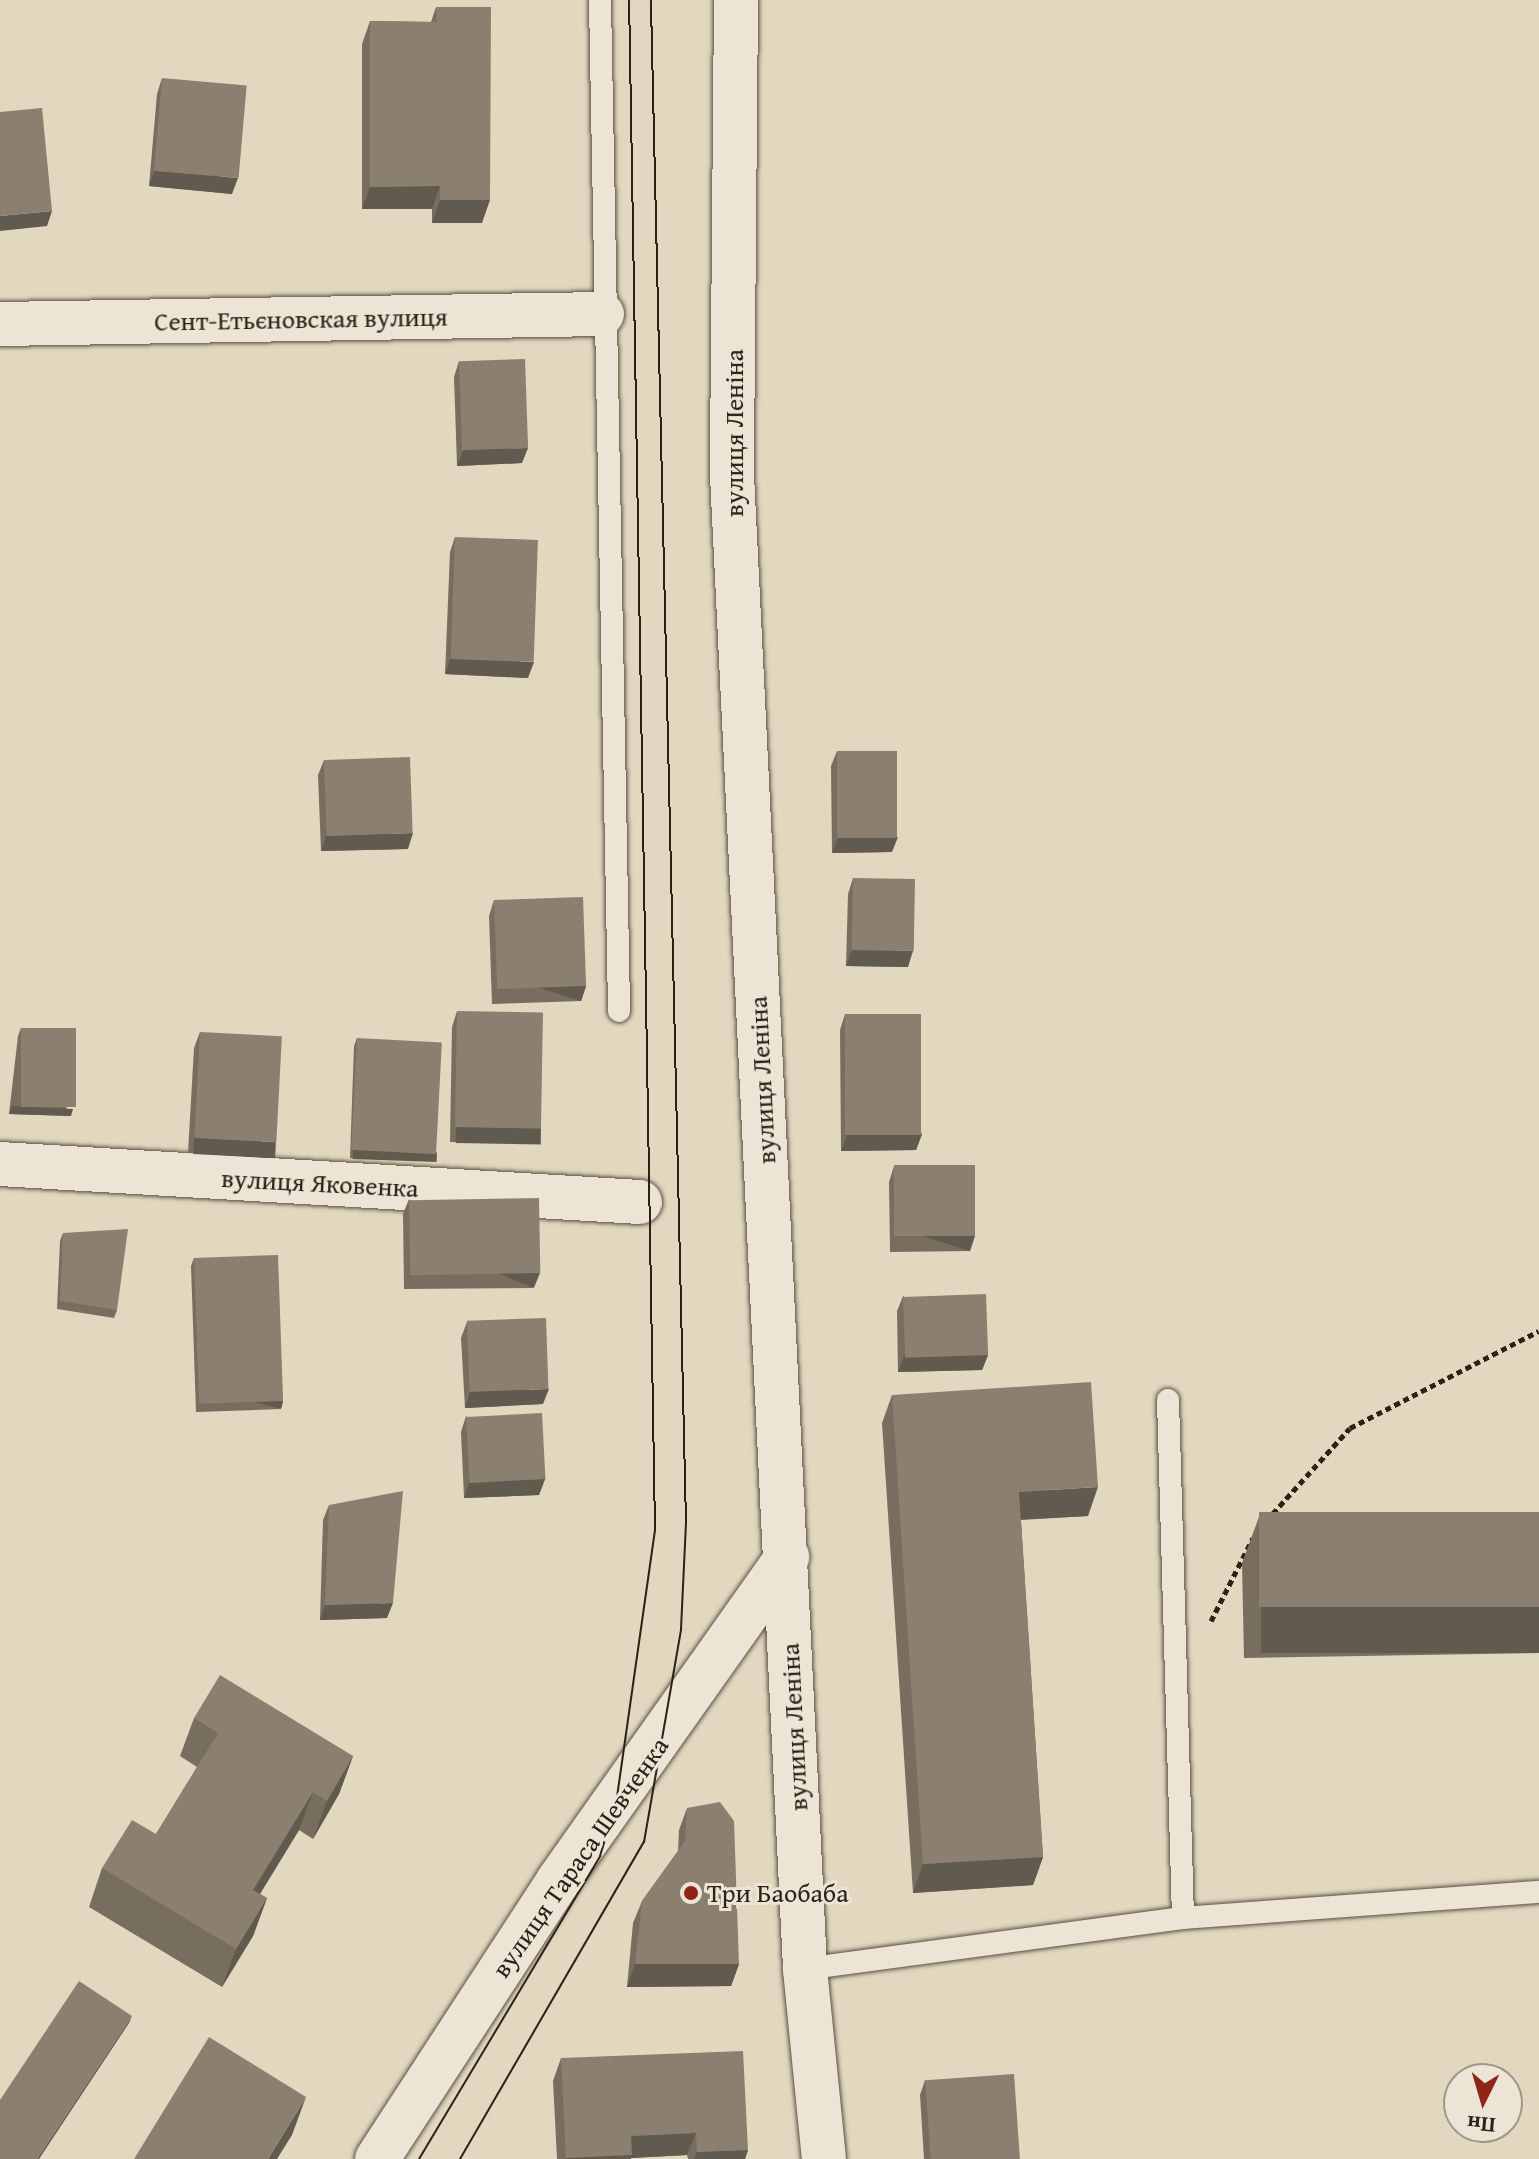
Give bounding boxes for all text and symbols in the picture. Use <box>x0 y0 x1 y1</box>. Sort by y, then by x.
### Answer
street label: Сент-Етьєновская вулиця <box>154 301 448 337</box>
street label: вулиця Леніна <box>718 349 750 517</box>
street label: вулиця Леніна <box>742 995 782 1165</box>
street label: вулиця Яковенка <box>221 1162 419 1204</box>
street label: вулиця Леніна <box>774 1642 814 1812</box>
street label: вулиця Тараса Шевченка <box>485 1731 675 1983</box>
place label: Три Баобаба <box>707 1877 849 1909</box>
marker: Три Баобаба <box>682 1884 700 1902</box>
north arrow <box>1443 2063 1523 2143</box>
text: Пн <box>1466 2108 1497 2142</box>

